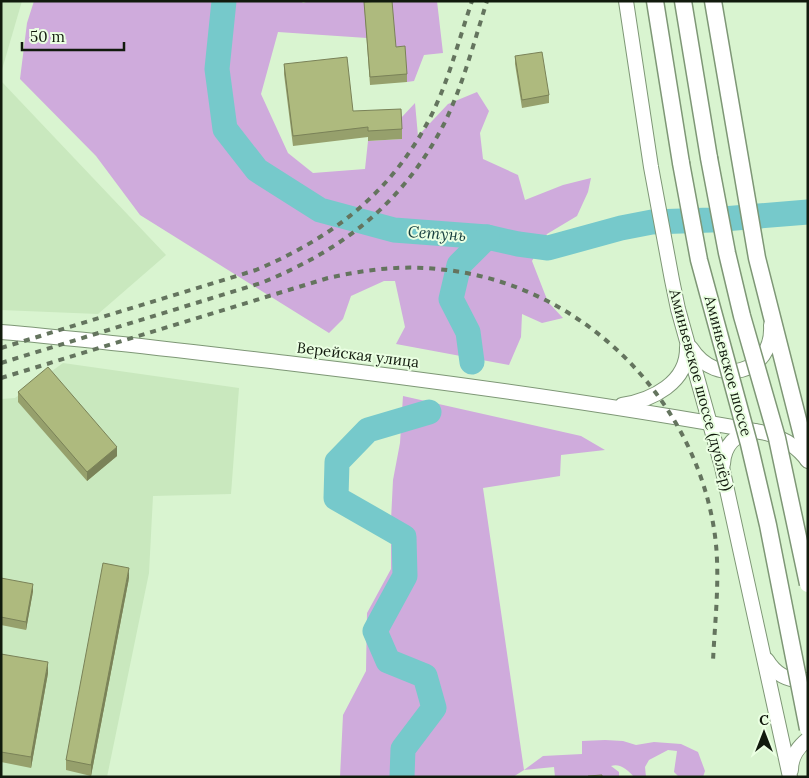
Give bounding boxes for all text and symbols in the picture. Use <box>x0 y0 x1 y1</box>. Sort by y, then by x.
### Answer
scale bar <box>22 20 125 52</box>
text: 50 m <box>30 27 65 46</box>
water label: Сетунь <box>407 221 467 245</box>
street label: Аминьевское шоссе (дублёр) <box>664 286 738 493</box>
street label: Аминьевское шоссе <box>700 293 756 438</box>
street label: Верейская улица <box>296 338 420 371</box>
north arrow <box>739 708 789 758</box>
text: С <box>759 711 769 729</box>

